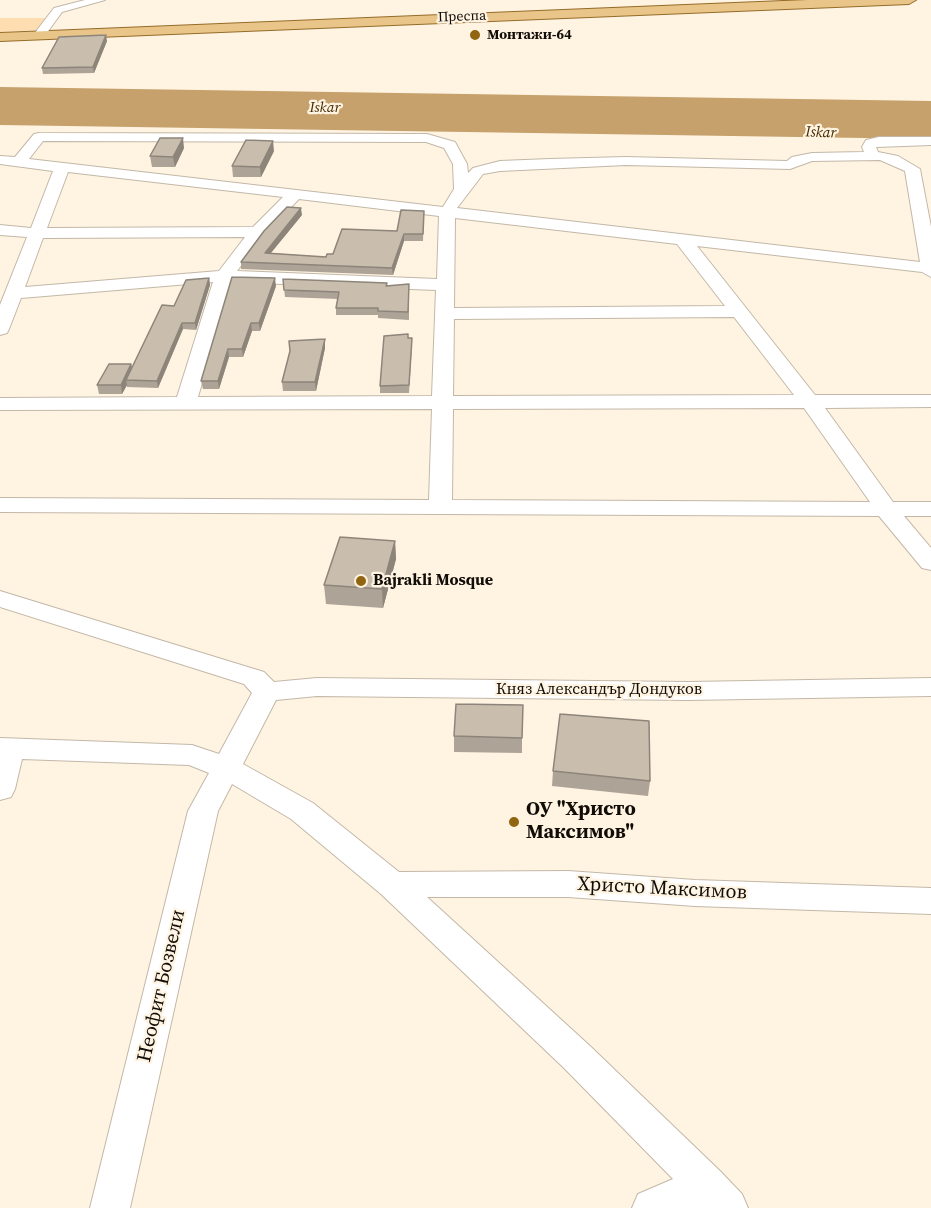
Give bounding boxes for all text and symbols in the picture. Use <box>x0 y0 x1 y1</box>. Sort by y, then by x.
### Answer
street label: Преспа <box>437 8 487 26</box>
place label: Монтажи-64 <box>487 27 572 43</box>
marker: Монтажи-64 <box>468 28 482 42</box>
water label: Iskar <box>309 99 341 117</box>
water label: Iskar <box>805 123 837 143</box>
place label: Bajrakli Mosque <box>373 571 493 591</box>
marker: Bajrakli Mosque <box>354 574 368 588</box>
street label: Княз Александър Дондуков <box>496 680 702 700</box>
place label: ОУ "Христо Максимов" <box>526 798 636 845</box>
marker: ОУ "Христо Максимов" <box>507 815 521 829</box>
street label: Христо Максимов <box>577 873 747 905</box>
street label: Неофит Бозвели <box>133 907 191 1065</box>

